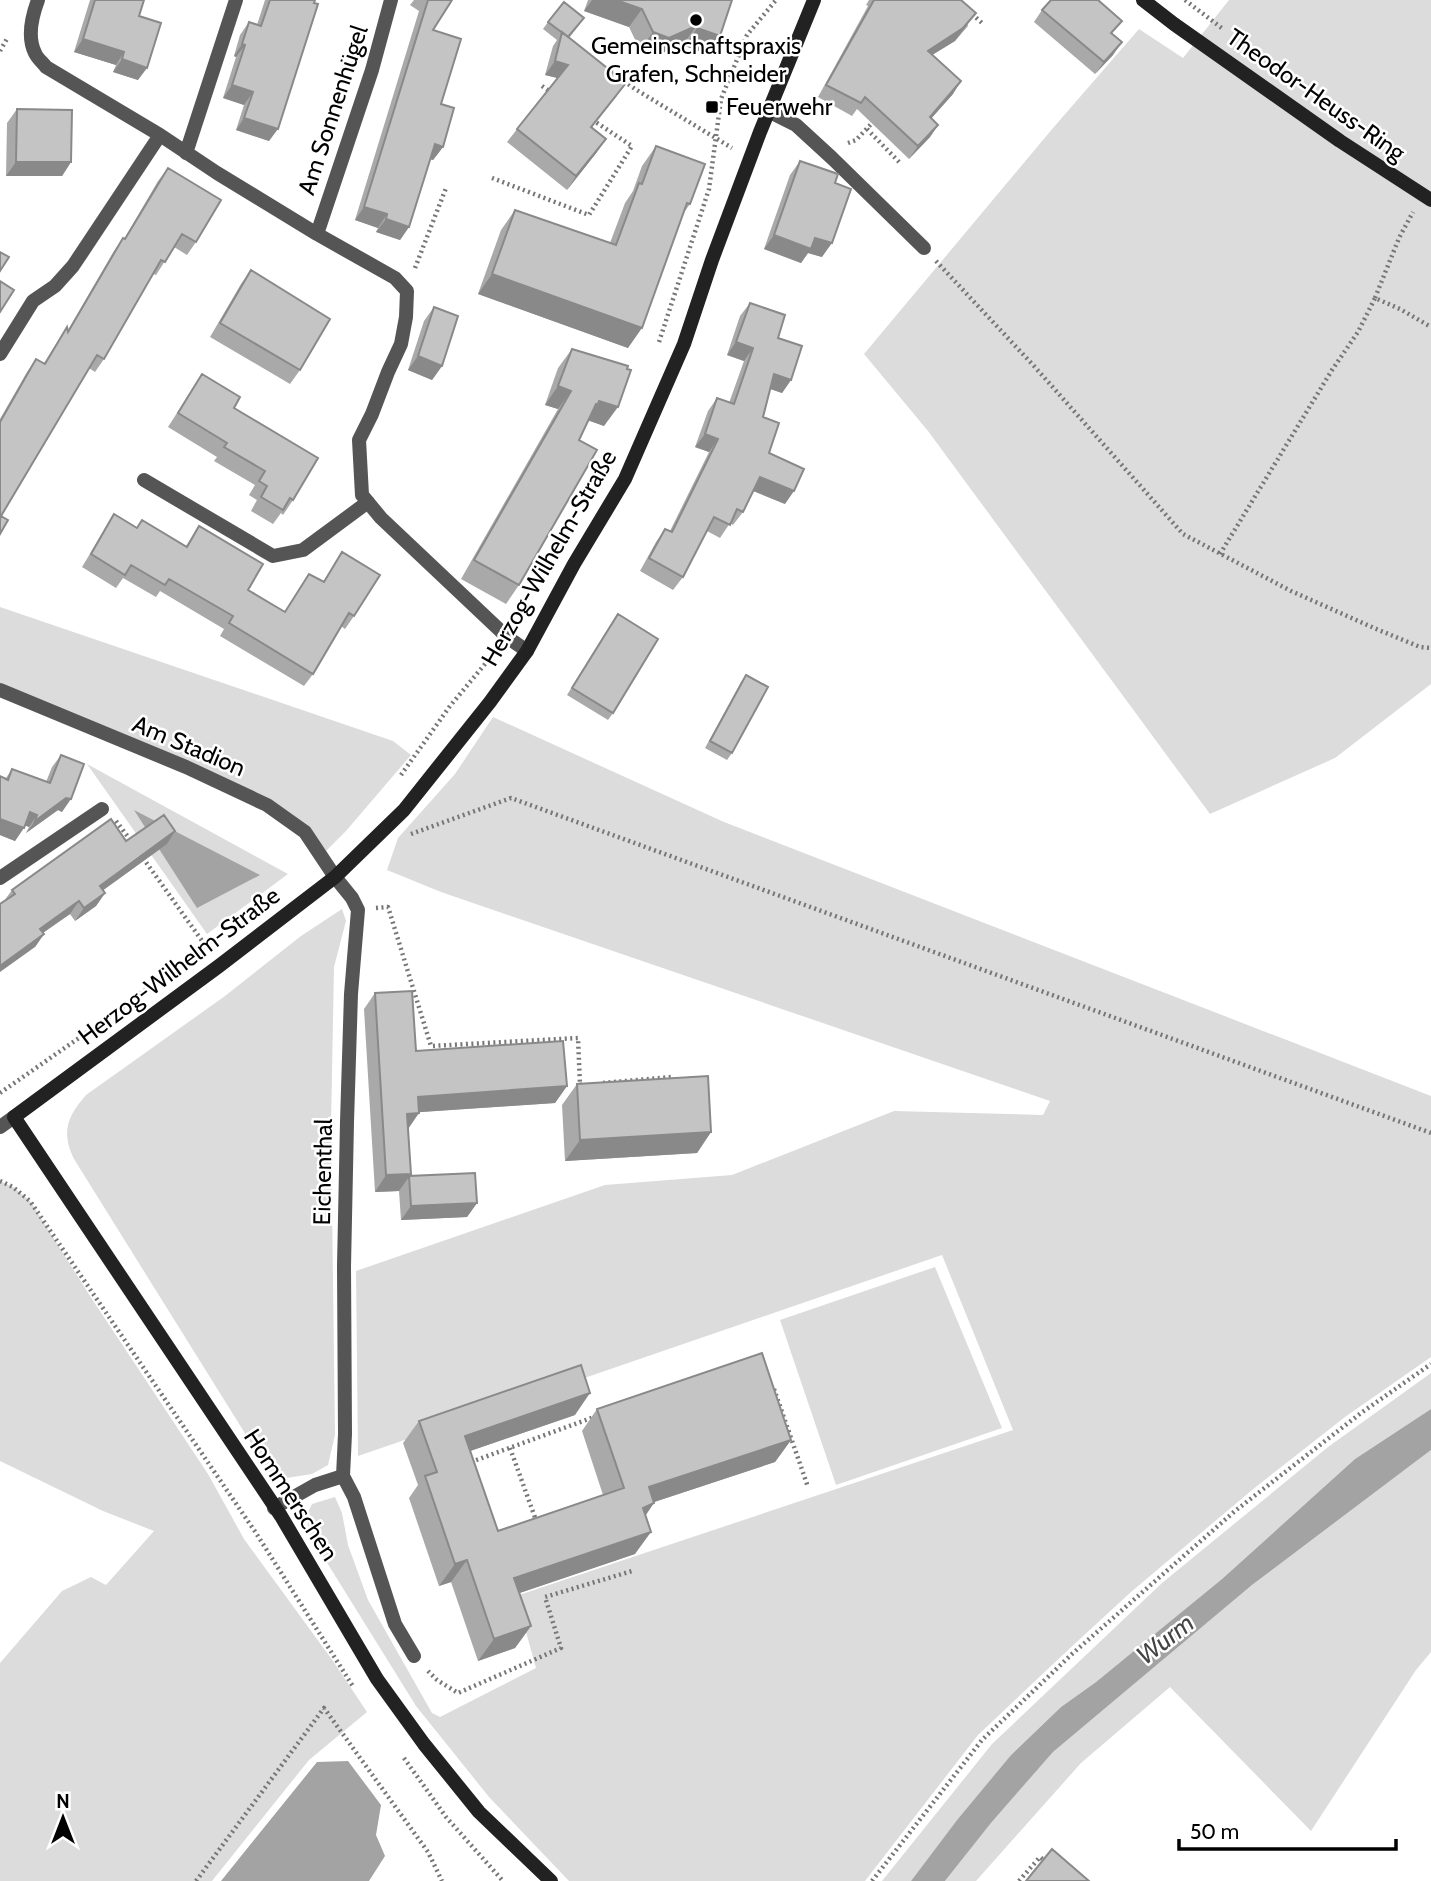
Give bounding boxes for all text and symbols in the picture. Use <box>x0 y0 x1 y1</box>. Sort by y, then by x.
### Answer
marker: Gemeinschaftspraxis Grafen, Schneider <box>688 12 704 28</box>
street label: Am Sonnenhügel <box>291 21 374 198</box>
street label: Theodor-Heuss-Ring <box>1221 22 1412 168</box>
place label: Gemeinschaftspraxis Grafen, Schneider <box>591 31 801 88</box>
place label: Feuerwehr <box>726 92 833 121</box>
marker: Feuerwehr <box>704 99 720 115</box>
street label: Herzog-Wilhelm-Straße <box>475 445 622 671</box>
street label: Am Stadion <box>129 709 250 782</box>
street label: Herzog-Wilhelm-Straße <box>72 880 285 1051</box>
street label: Eichenthal <box>307 1118 338 1226</box>
street label: Hommerschen <box>238 1423 345 1566</box>
water label: Wurm <box>1130 1607 1200 1671</box>
north arrow <box>28 1783 98 1853</box>
text: N <box>56 1790 70 1813</box>
scale bar <box>1179 1808 1396 1852</box>
text: 50 m <box>1190 1819 1239 1844</box>

